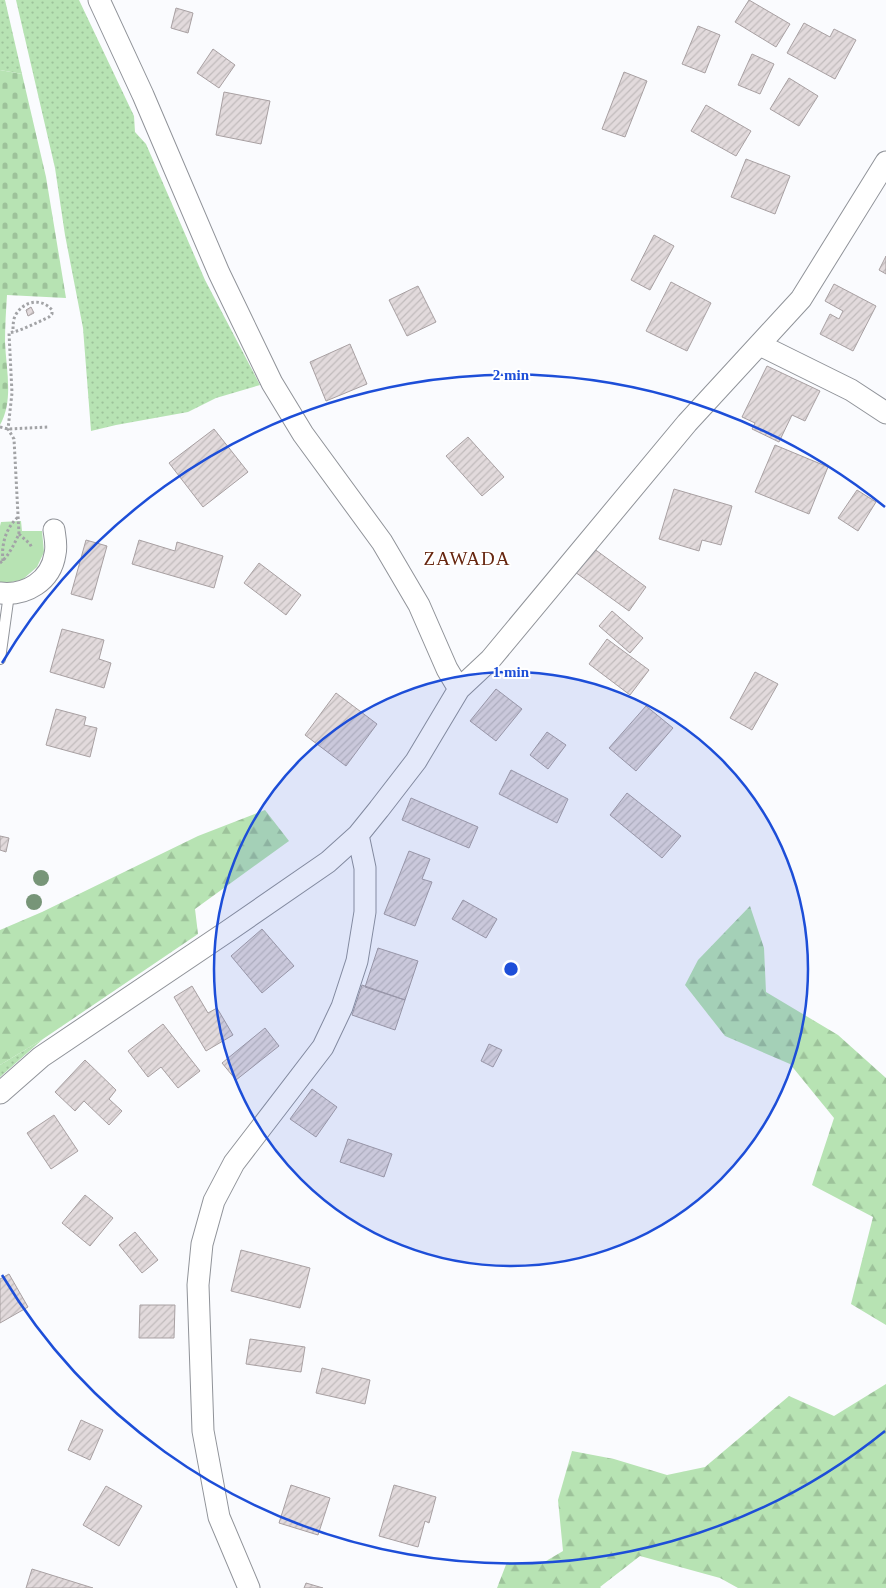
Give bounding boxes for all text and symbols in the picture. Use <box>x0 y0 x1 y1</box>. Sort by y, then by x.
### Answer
text: 2 min <box>493 367 530 383</box>
district label: ZAWADA <box>424 548 510 569</box>
text: 1 min <box>493 664 530 680</box>
centre of rings <box>502 960 520 978</box>

